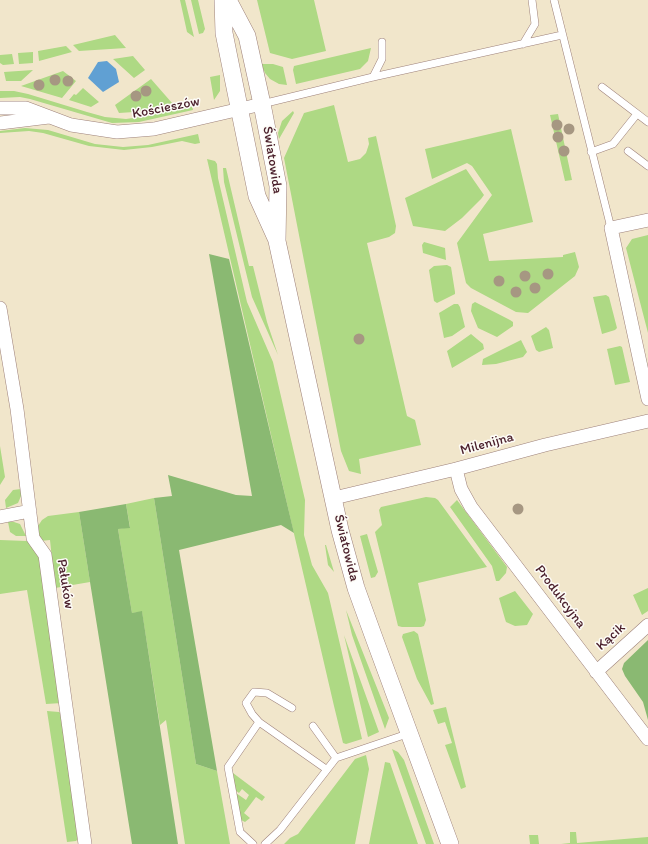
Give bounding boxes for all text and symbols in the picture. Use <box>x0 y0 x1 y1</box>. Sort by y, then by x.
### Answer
street label: Kościeszów <box>131 93 201 123</box>
street label: Światowida <box>258 125 286 195</box>
street label: Milenijna <box>458 429 516 459</box>
street label: Światowida <box>330 513 362 583</box>
street label: Pałuków <box>53 558 77 610</box>
street label: Produkcyjna <box>531 562 589 632</box>
street label: Kącik <box>593 620 629 654</box>

